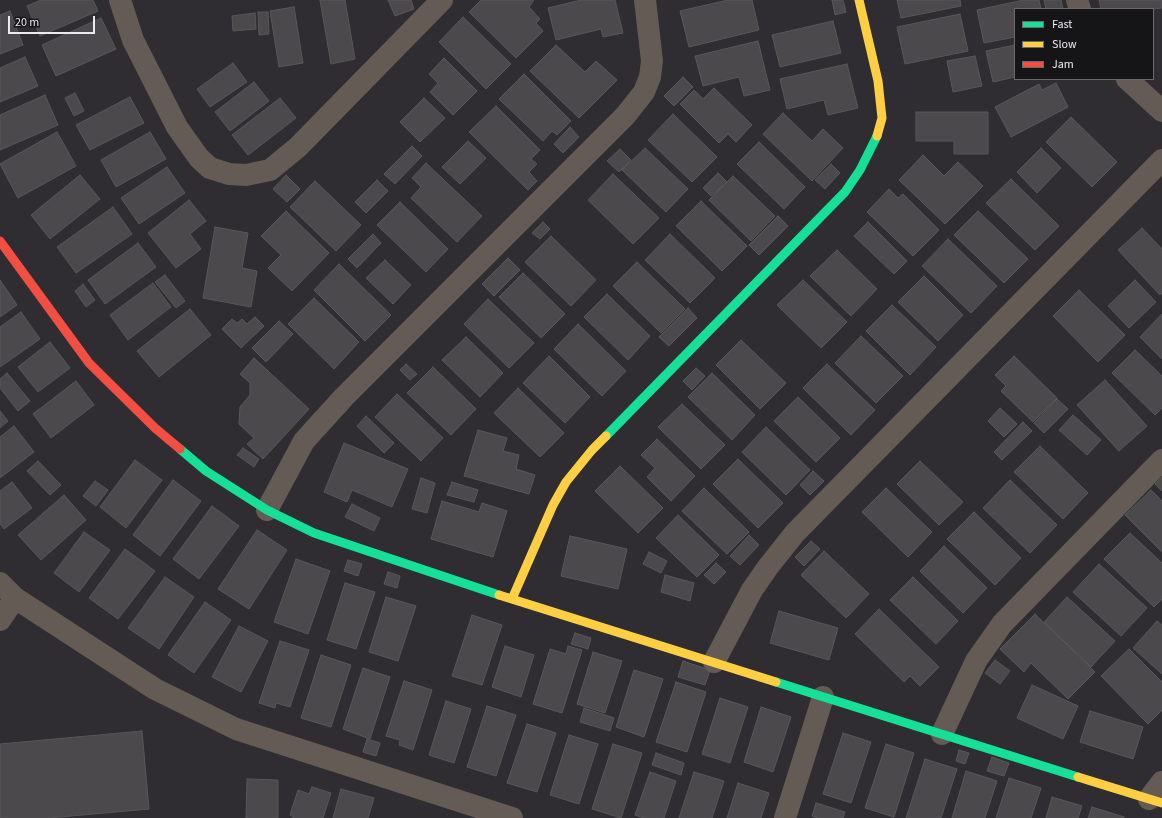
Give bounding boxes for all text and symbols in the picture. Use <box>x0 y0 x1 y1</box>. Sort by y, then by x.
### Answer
scale bar <box>10 8 97 34</box>
legend <box>1014 8 1154 80</box>
text: 20 m <box>15 14 39 31</box>
text: Fast <box>1052 16 1072 33</box>
text: Slow <box>1052 36 1077 53</box>
text: Jam <box>1052 56 1074 73</box>

